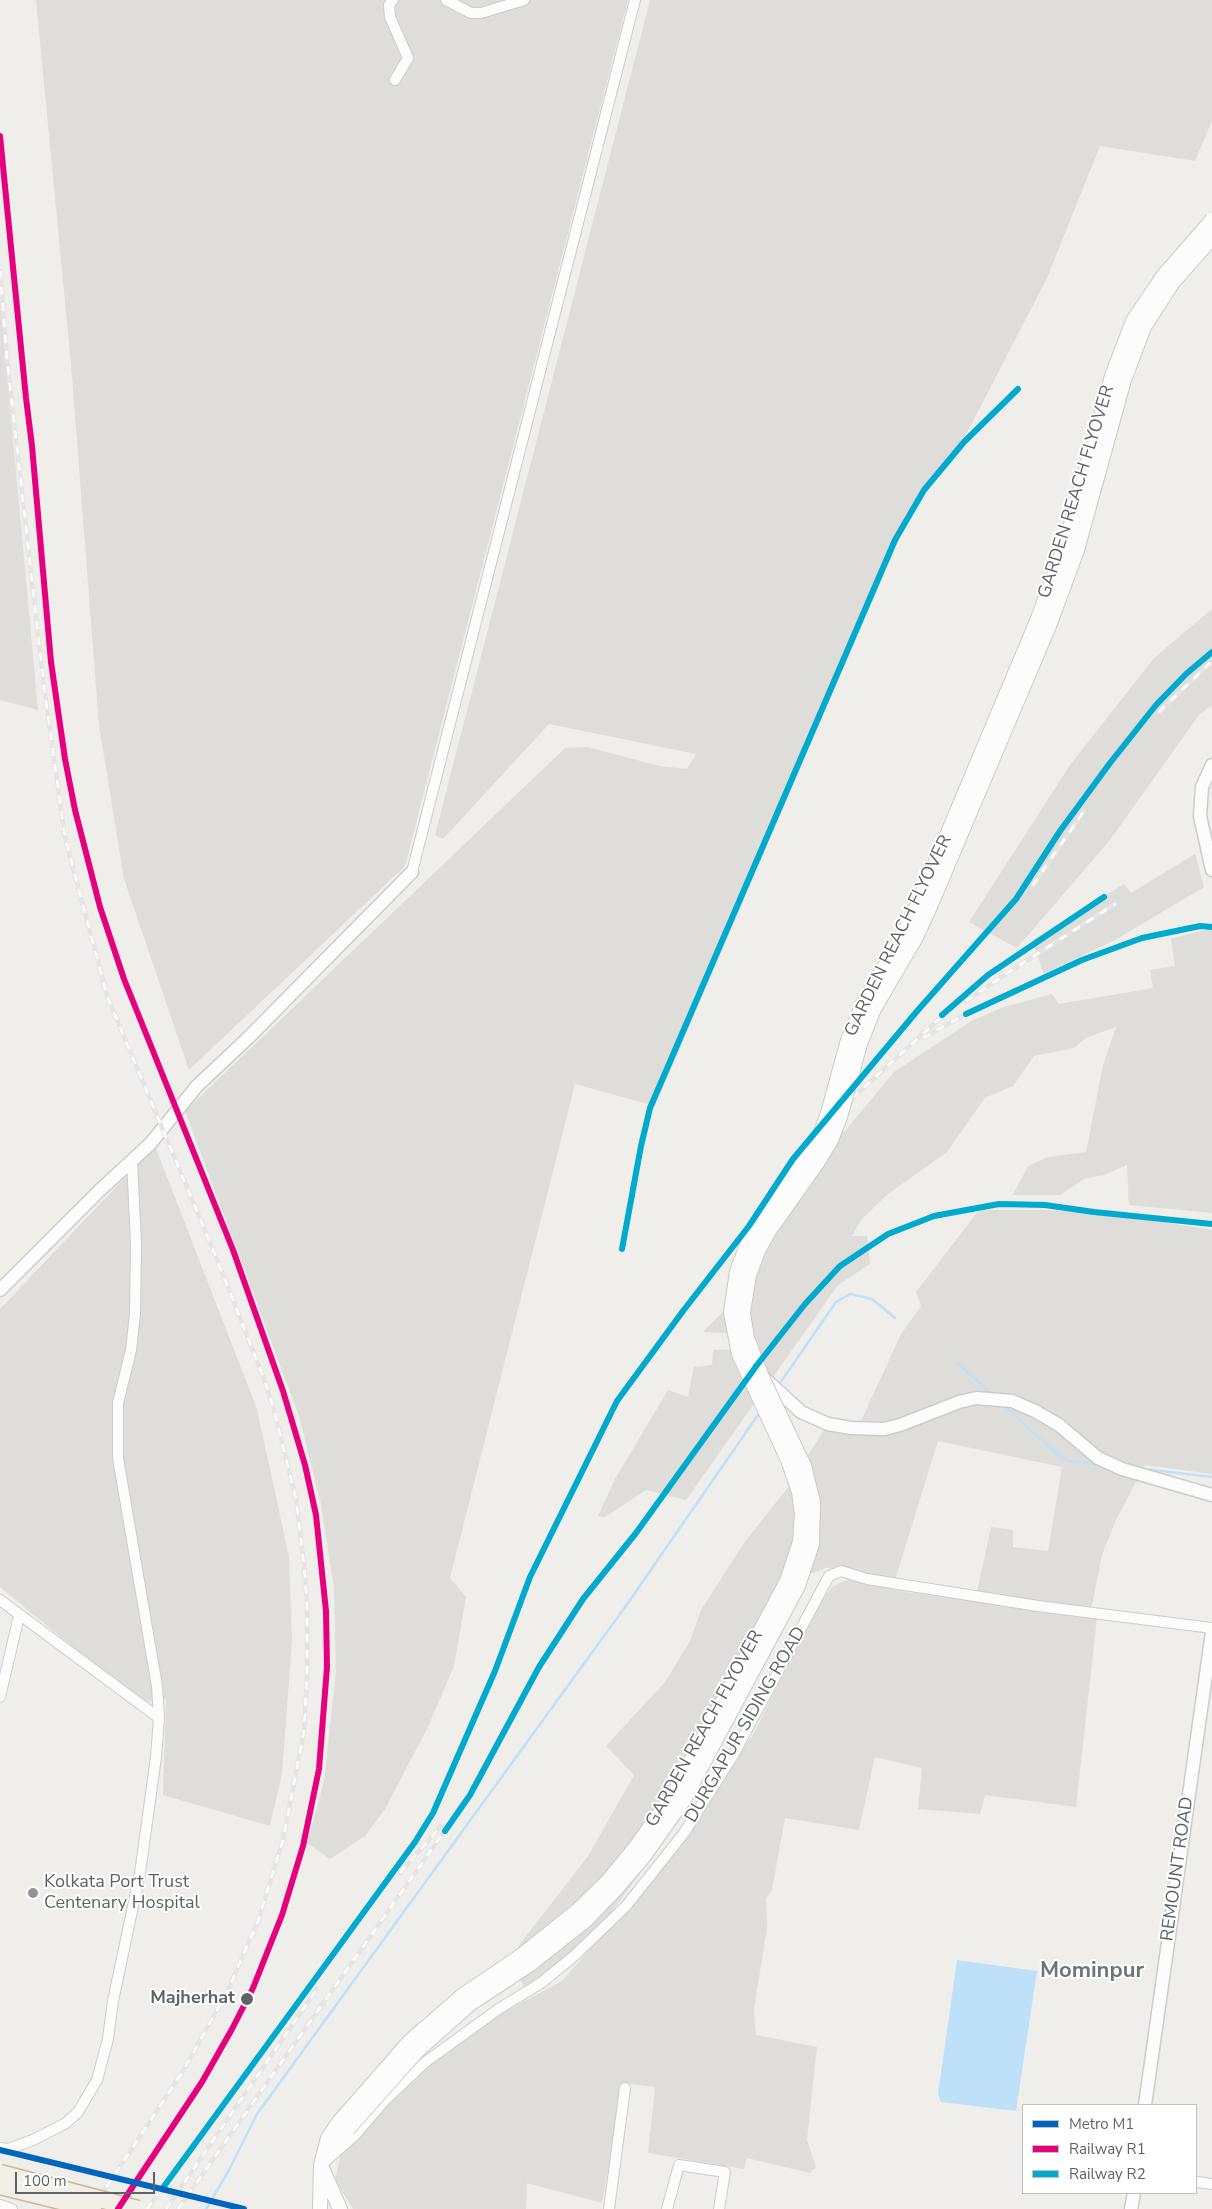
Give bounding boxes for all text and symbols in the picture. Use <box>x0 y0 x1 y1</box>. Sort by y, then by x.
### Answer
street label: GARDEN REACH FLYOVER <box>1034 383 1120 601</box>
street label: GARDEN REACH FLYOVER <box>841 832 957 1040</box>
street label: DURGAPUR SIDING ROAD <box>681 1623 811 1827</box>
street label: GARDEN REACH FLYOVER <box>642 1627 768 1831</box>
street label: REMOUNT ROAD <box>1157 1795 1199 1943</box>
place label: Kolkata Port Trust Centenary Hospital <box>44 1872 200 1915</box>
marker: Kolkata Port Trust Centenary Hospital <box>26 1886 40 1900</box>
district label: Mominpur <box>1040 1959 1144 1985</box>
place label: Majherhat <box>150 1988 235 2010</box>
marker: Majherhat <box>239 1991 255 2007</box>
legend <box>1022 2104 1197 2194</box>
text: Metro M1 <box>1069 2114 1134 2134</box>
text: Railway R1 <box>1069 2139 1146 2159</box>
scale bar <box>18 2162 158 2194</box>
text: Railway R2 <box>1069 2164 1146 2184</box>
text: 100 m <box>23 2171 67 2191</box>

